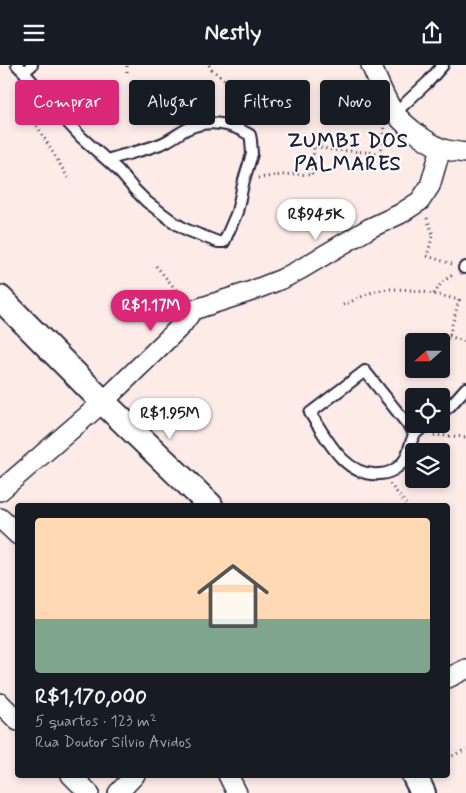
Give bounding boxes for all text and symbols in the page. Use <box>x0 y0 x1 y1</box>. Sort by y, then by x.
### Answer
icon: menu <box>20 19 48 47</box>
text: Nestly <box>205 19 261 47</box>
icon: share <box>418 19 446 47</box>
chip: Comprar <box>15 80 119 125</box>
chip: Alugar <box>129 80 215 125</box>
chip: Filtros <box>225 80 310 125</box>
chip: Novo <box>320 80 390 125</box>
district label: ZUMBI DOS PALMARES <box>287 128 409 178</box>
pin: R$945K <box>275 199 357 241</box>
text: R$945K <box>288 204 344 225</box>
pin: R$1.17M <box>105 289 197 332</box>
text: R$1.17M <box>122 295 180 316</box>
north arrow <box>405 333 450 377</box>
map controls <box>405 333 450 488</box>
button: locate <box>405 388 450 433</box>
pin: R$1.95M <box>124 397 216 440</box>
text: R$1.95M <box>140 403 200 424</box>
button: layers <box>405 443 450 488</box>
icon: home <box>188 551 278 641</box>
text: R$1,170,000 <box>35 683 147 711</box>
text: 5 quartos · 123 m² <box>35 711 157 732</box>
text: Rua Doutor Silvio Avidos <box>35 732 191 753</box>

